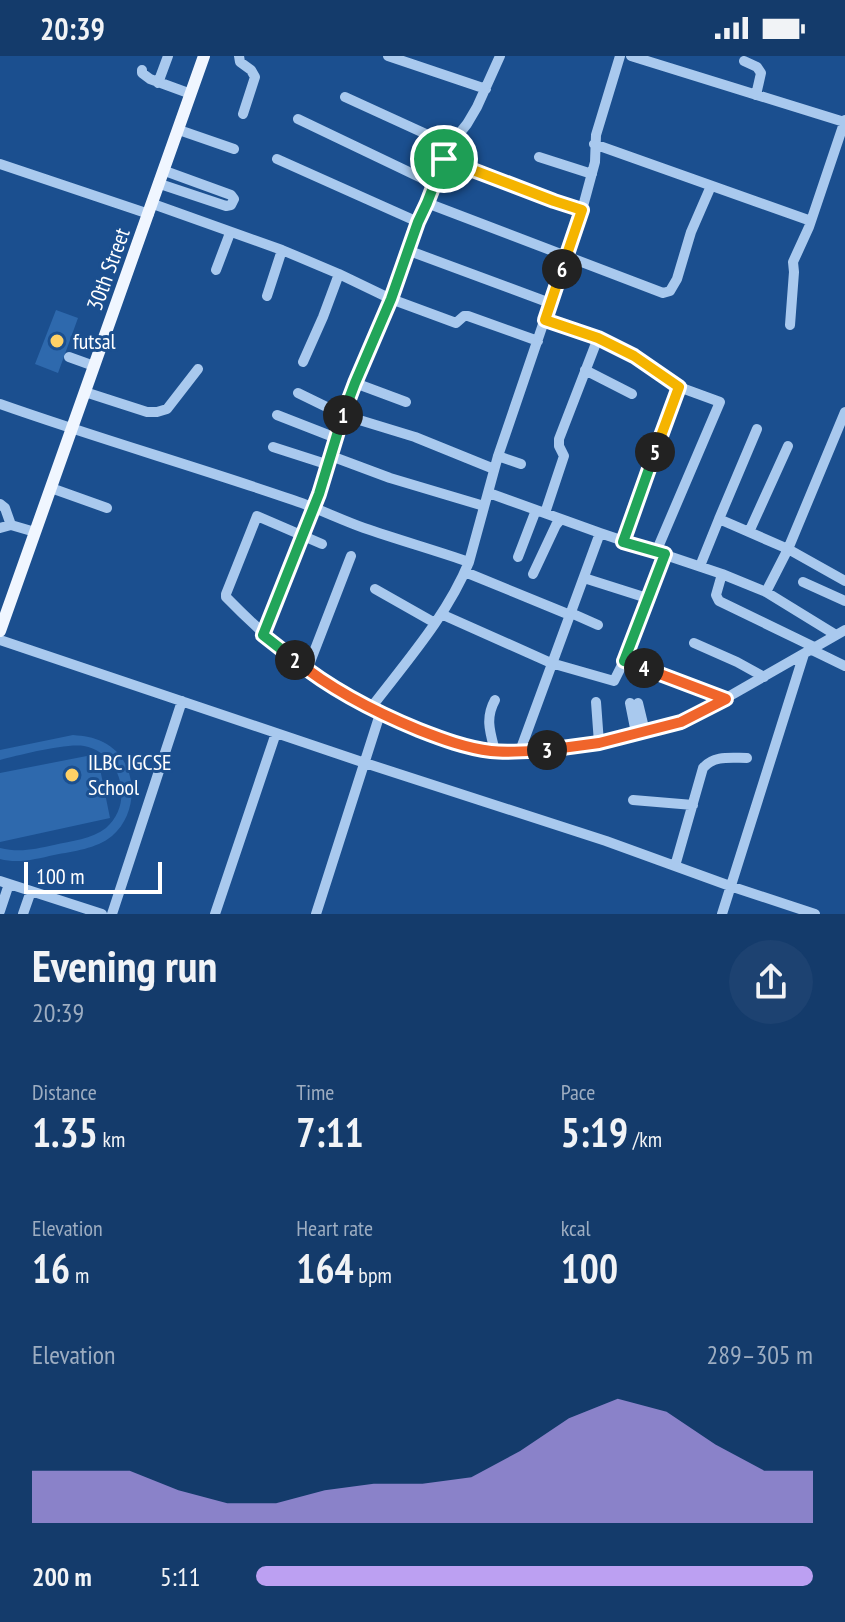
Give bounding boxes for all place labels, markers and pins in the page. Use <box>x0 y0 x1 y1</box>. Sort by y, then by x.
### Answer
pin <box>410 125 478 193</box>
pin: 6 <box>542 249 582 289</box>
place label: futsal <box>73 327 116 355</box>
marker: futsal <box>48 332 66 350</box>
pin: 1 <box>323 395 363 435</box>
pin: 5 <box>635 432 675 472</box>
pin: 2 <box>275 640 315 680</box>
pin: 4 <box>624 648 664 688</box>
pin: 3 <box>527 730 567 770</box>
place label: ILBC IGCSE School <box>88 748 172 801</box>
marker: ILBC IGCSE School <box>63 766 81 784</box>

